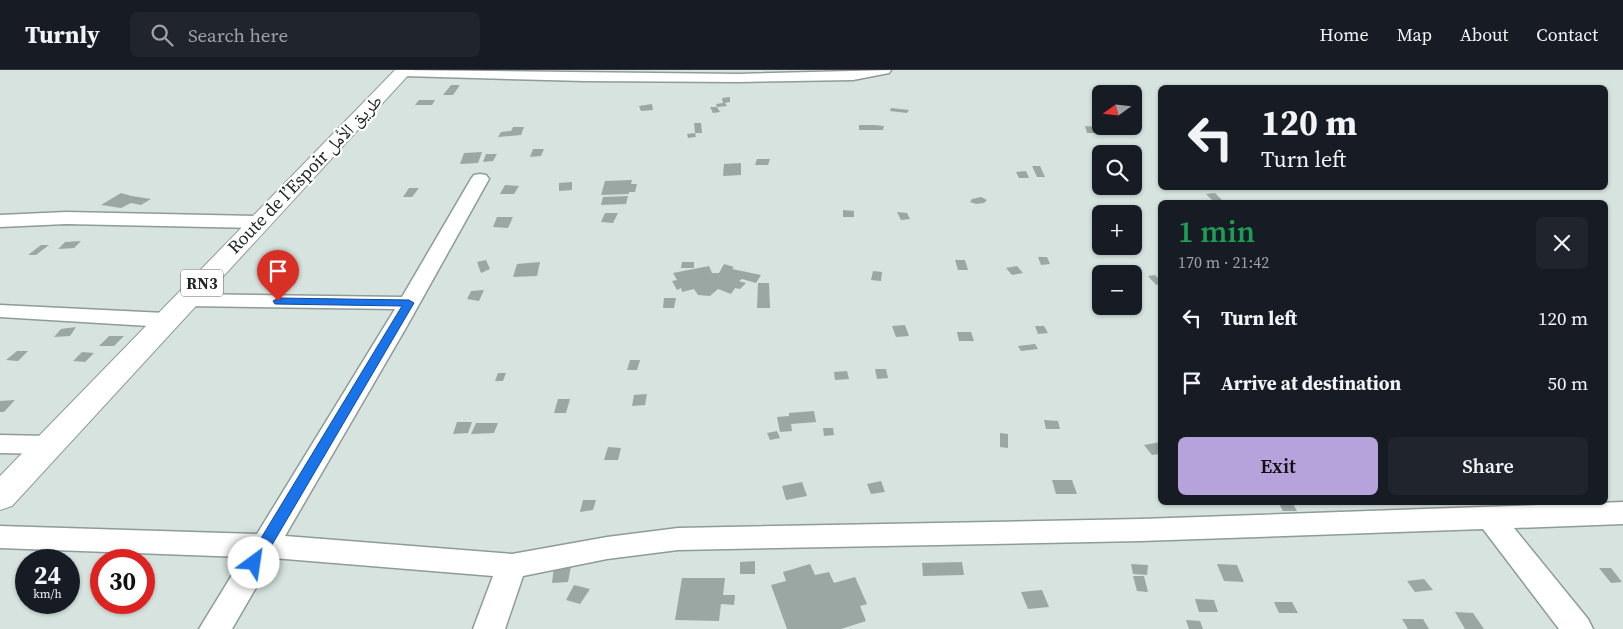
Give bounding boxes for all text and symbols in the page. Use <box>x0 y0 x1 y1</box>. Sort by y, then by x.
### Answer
search box <box>130 12 480 57</box>
text: Turnly <box>25 18 100 51</box>
icon: search <box>148 21 176 49</box>
text: Search here <box>188 22 288 48</box>
text: Home <box>1320 22 1369 47</box>
text: Map <box>1397 22 1432 47</box>
text: About <box>1460 22 1508 47</box>
text: Contact <box>1536 22 1598 47</box>
north arrow <box>1092 85 1142 135</box>
map controls <box>1092 85 1142 315</box>
street label: Route de l’Espoir طريق الأمل <box>222 88 388 259</box>
text: 120 m <box>1261 99 1357 147</box>
icon: left <box>1178 105 1243 170</box>
text: Turn left <box>1261 144 1346 174</box>
button: search <box>1092 145 1142 195</box>
button: + <box>1092 205 1142 255</box>
text: 1 min <box>1178 211 1255 252</box>
button: close <box>1536 217 1588 269</box>
pin <box>257 250 299 301</box>
text: 170 m · 21:42 <box>1178 251 1269 273</box>
icon: arrive <box>264 257 292 285</box>
button: − <box>1092 265 1142 315</box>
road number: RN3 <box>181 270 223 297</box>
icon: left <box>1178 304 1206 332</box>
text: Turn left <box>1221 305 1297 331</box>
text: 120 m <box>1538 305 1588 331</box>
icon: arrive <box>1178 369 1206 397</box>
text: Arrive at destination <box>1221 370 1401 396</box>
text: 50 m <box>1547 370 1588 396</box>
button: Exit <box>1178 437 1378 495</box>
button: Share <box>1388 437 1588 495</box>
position arrow <box>227 536 279 588</box>
speed limit sign: 30 <box>90 549 155 614</box>
text: 24 <box>34 558 61 592</box>
text: km/h <box>33 586 62 602</box>

